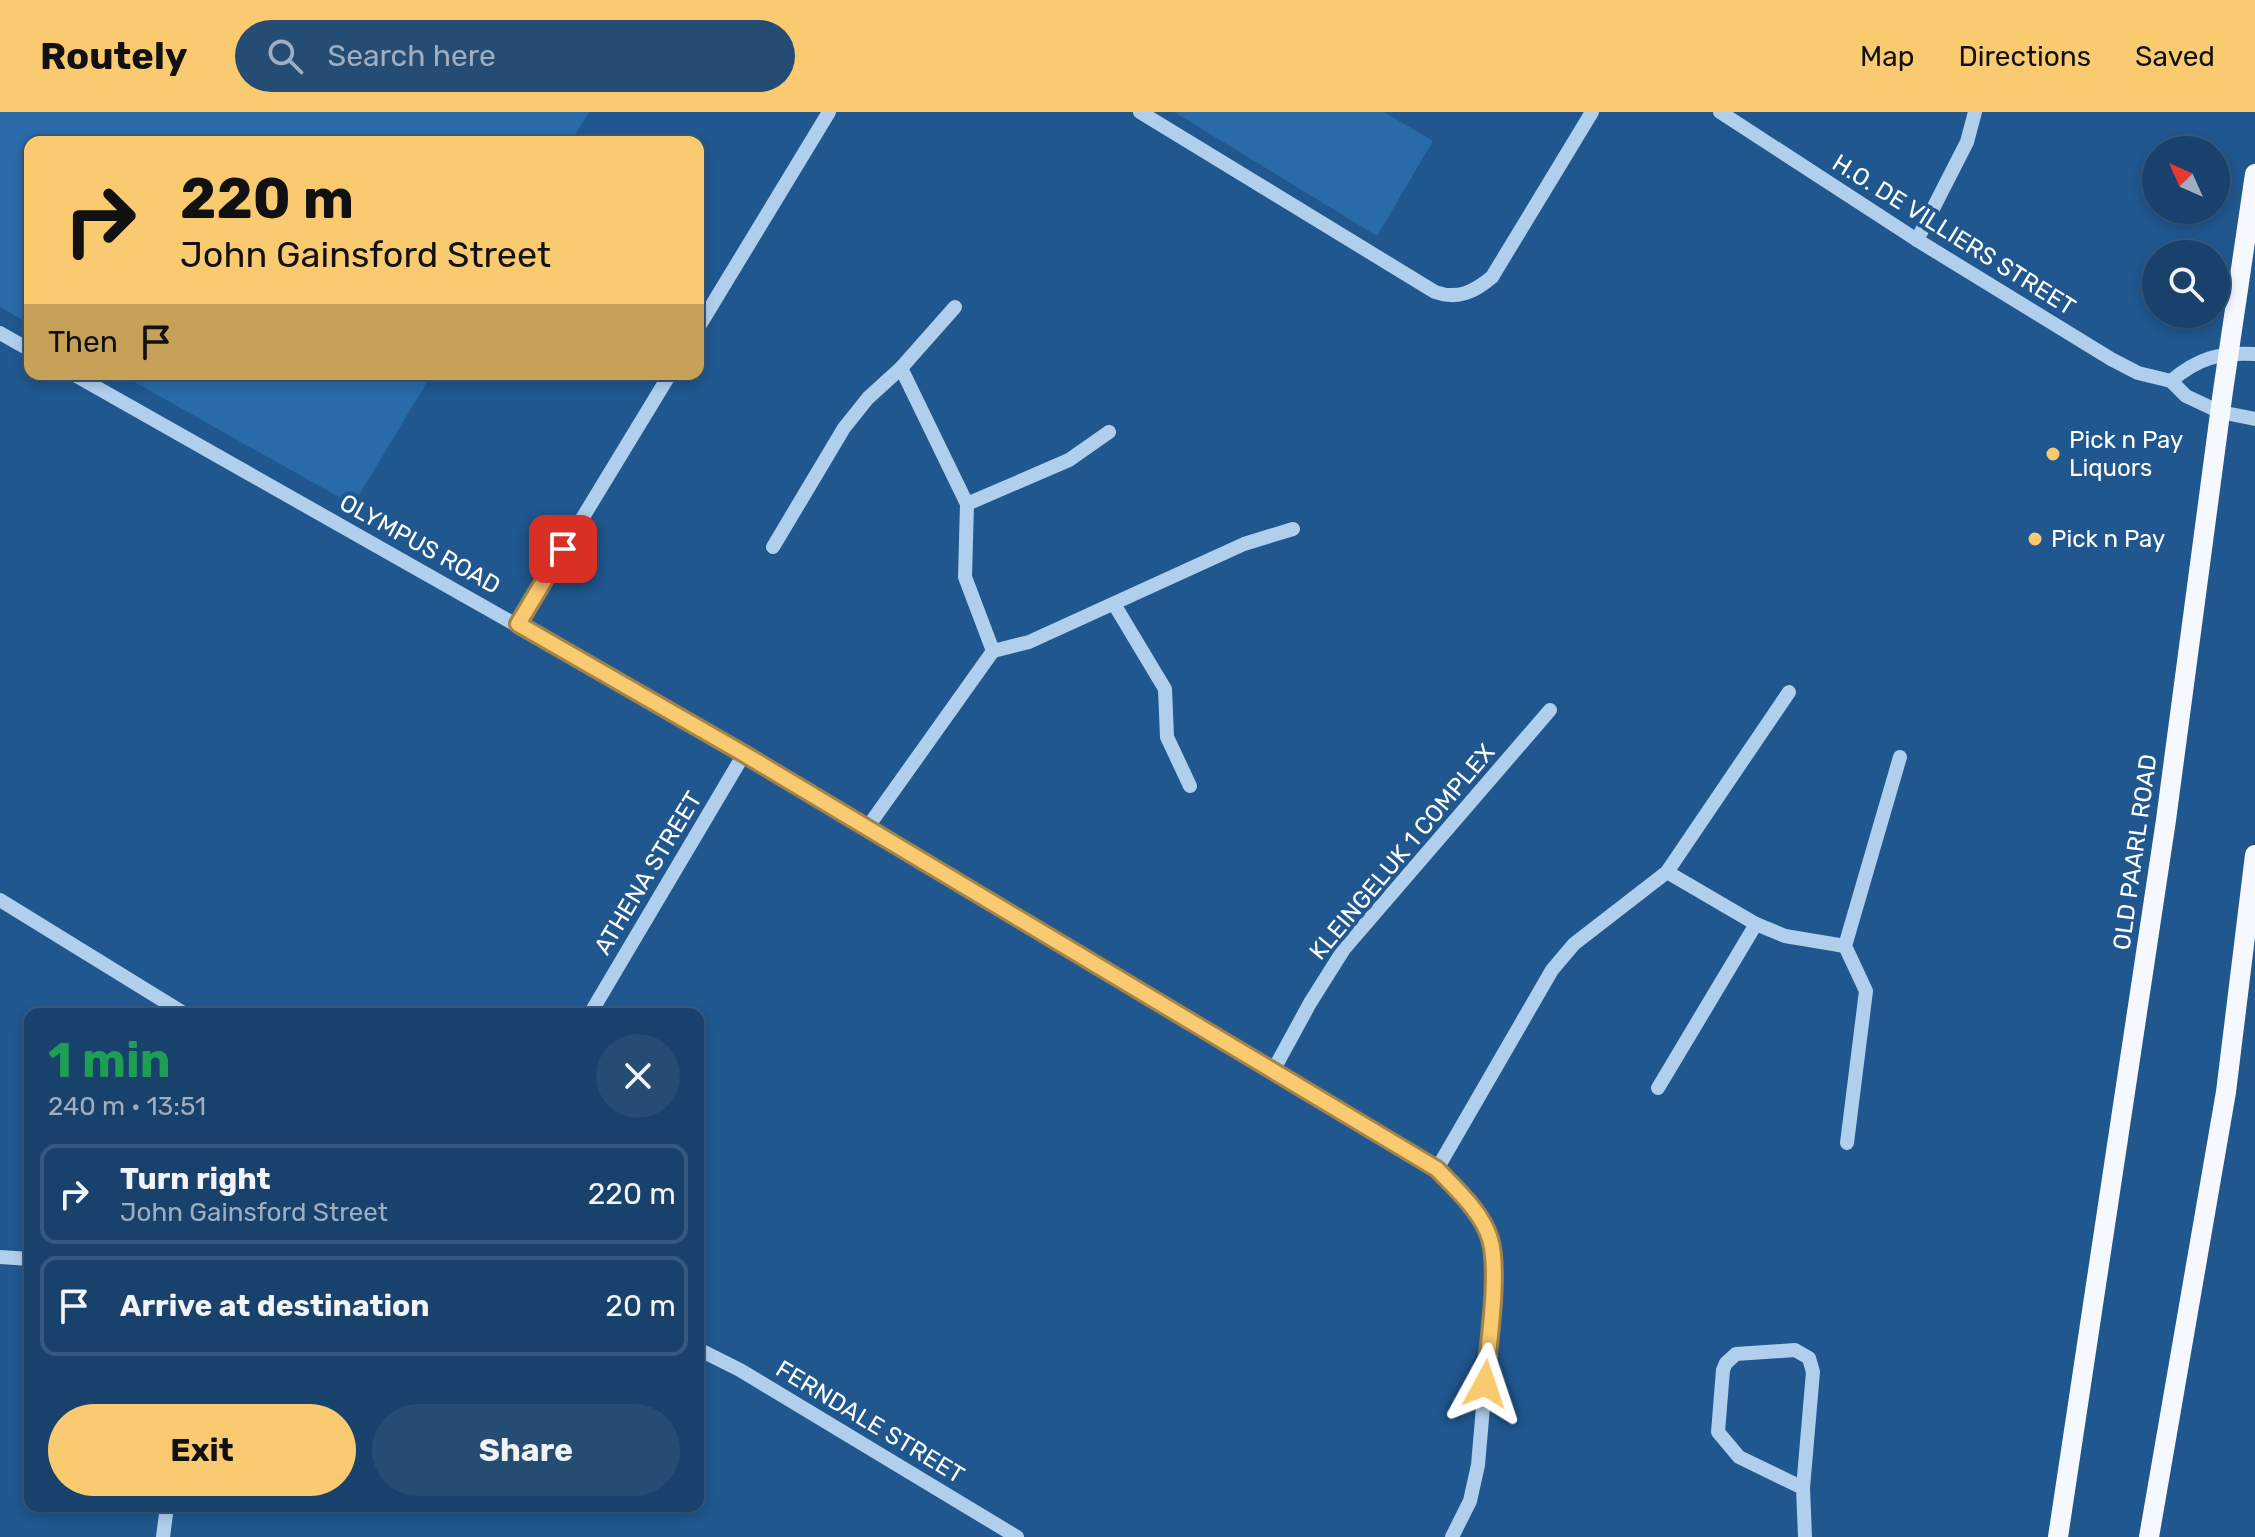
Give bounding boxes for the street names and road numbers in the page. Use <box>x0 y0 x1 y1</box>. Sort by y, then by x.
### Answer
street label: H.O. DE VILLIERS STREET <box>1827 149 2081 321</box>
street label: OLYMPUS ROAD <box>335 488 505 600</box>
street label: KLEINGELUK 1 COMPLEX <box>1304 739 1500 965</box>
street label: OLD PAARL ROAD <box>2107 752 2163 952</box>
street label: ATHENA STREET <box>588 786 708 960</box>
street label: FERNDALE STREET <box>771 1355 969 1489</box>

